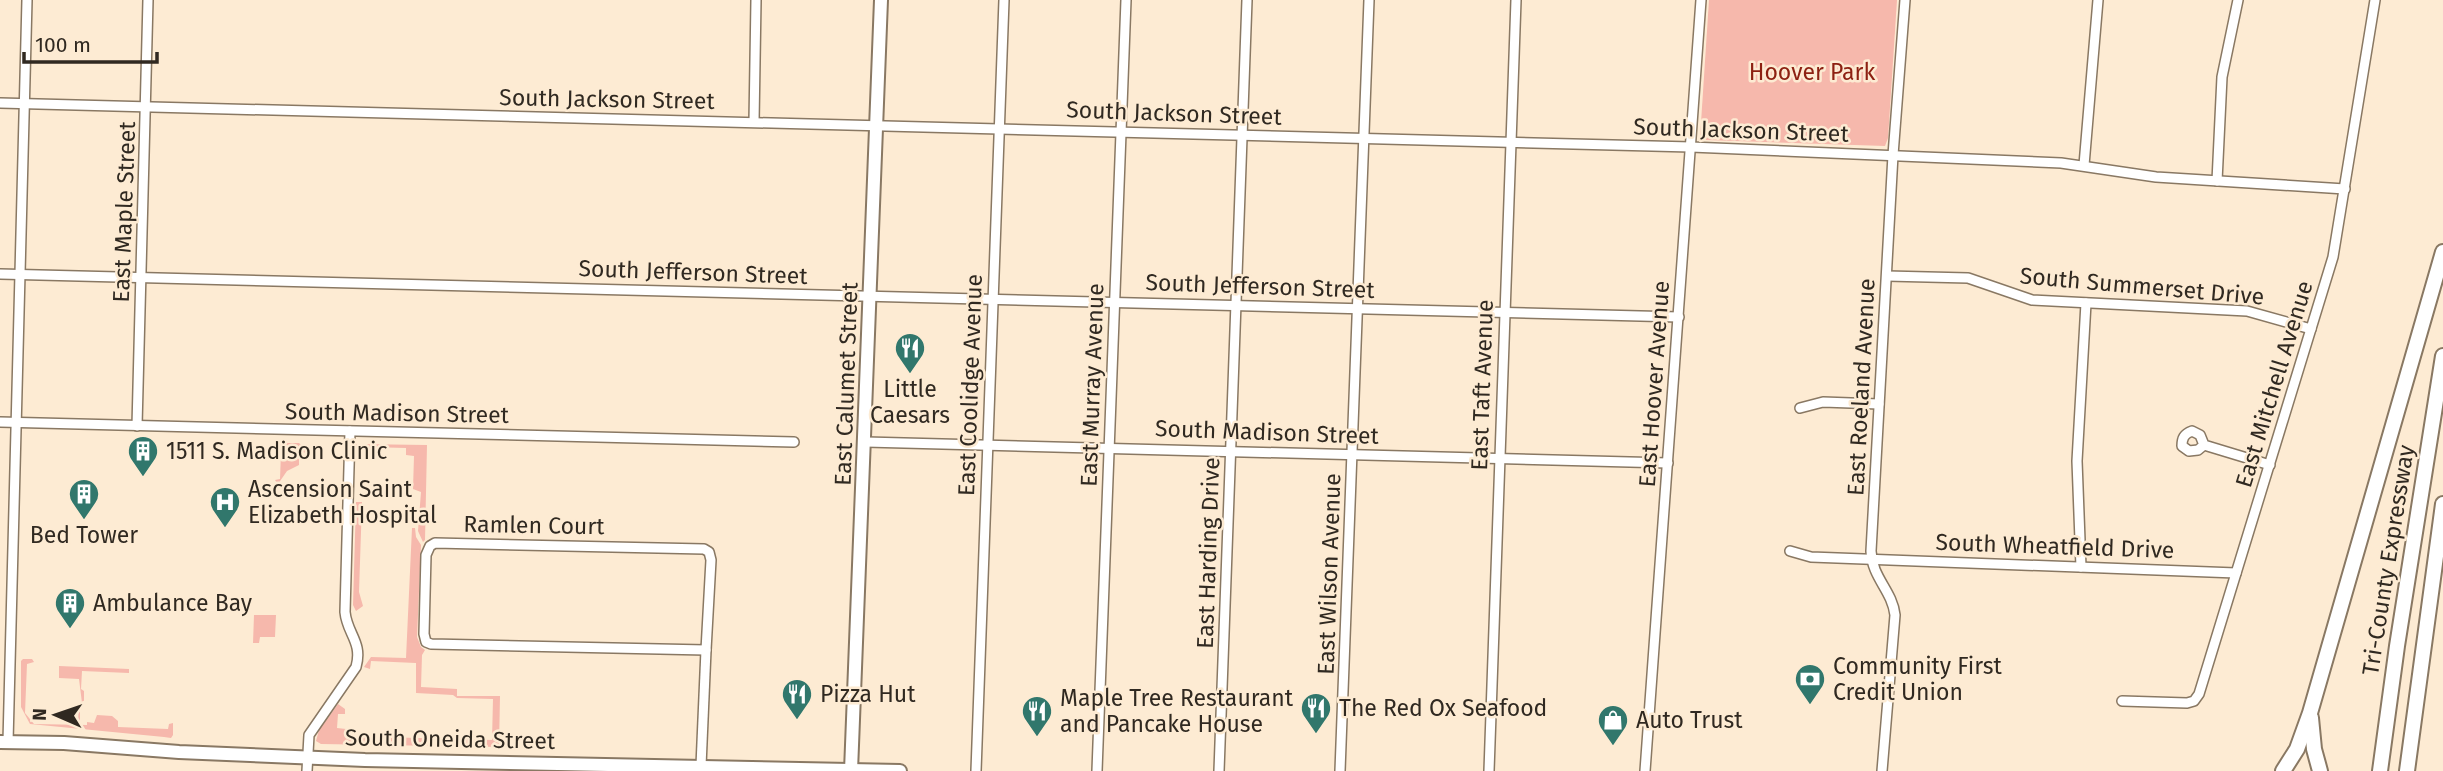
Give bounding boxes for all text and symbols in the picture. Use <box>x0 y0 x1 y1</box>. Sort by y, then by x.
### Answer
scale bar <box>24 21 158 65</box>
text: 100 m <box>35 32 91 58</box>
park label: Hoover Park <box>1749 58 1875 86</box>
street label: South Jackson Street <box>499 83 716 115</box>
street label: South Jackson Street <box>1066 95 1283 131</box>
street label: South Jackson Street <box>1633 112 1850 148</box>
street label: East Maple Street <box>107 120 141 303</box>
street label: South Jefferson Street <box>578 254 809 290</box>
street label: South Summerset Drive <box>2019 261 2265 311</box>
street label: South Jefferson Street <box>1145 268 1376 304</box>
street label: East Coolidge Avenue <box>952 273 988 497</box>
street label: East Mitchell Avenue <box>2229 277 2319 491</box>
street label: East Roeland Avenue <box>1841 278 1881 496</box>
street label: East Hoover Avenue <box>1633 280 1675 488</box>
street label: East Calumet Street <box>828 281 864 486</box>
street label: East Murray Avenue <box>1074 283 1110 487</box>
street label: East Taft Avenue <box>1465 299 1499 471</box>
restaurant icon: Little Caesars <box>893 331 927 375</box>
place label: Little Caesars <box>870 375 950 429</box>
street label: South Madison Street <box>285 397 510 429</box>
street label: South Madison Street <box>1155 414 1380 450</box>
building icon: 1511 S. Madison Clinic <box>126 434 160 478</box>
place label: 1511 S. Madison Clinic <box>166 437 387 465</box>
street label: Tri-County Expressway <box>2356 442 2420 677</box>
street label: East Harding Drive <box>1191 457 1225 649</box>
street label: East Wilson Avenue <box>1311 473 1347 675</box>
place label: Ascension Saint Elizabeth Hospital <box>248 475 437 529</box>
building icon: Bed Tower <box>67 477 101 521</box>
hospital icon: Ascension Saint Elizabeth Hospital <box>208 485 242 529</box>
street label: Ramlen Court <box>463 510 605 540</box>
place label: Bed Tower <box>30 521 138 549</box>
street label: South Wheatfield Drive <box>1935 528 2175 564</box>
building icon: Ambulance Bay <box>53 586 87 630</box>
place label: Ambulance Bay <box>93 589 253 617</box>
place label: Community First Credit Union <box>1833 652 2002 706</box>
bank icon: Community First Credit Union <box>1793 662 1827 706</box>
restaurant icon: Pizza Hut <box>780 677 814 721</box>
north arrow <box>21 680 91 750</box>
place label: Pizza Hut <box>820 680 916 708</box>
place label: Maple Tree Restaurant and Pancake House <box>1060 684 1294 738</box>
restaurant icon: The Red Ox Seafood <box>1299 691 1333 735</box>
restaurant icon: Maple Tree Restaurant and Pancake House <box>1020 694 1054 738</box>
place label: The Red Ox Seafood <box>1339 694 1547 722</box>
shop icon: Auto Trust <box>1596 703 1630 747</box>
place label: Auto Trust <box>1636 706 1743 734</box>
text: N <box>28 708 51 721</box>
street label: South Oneida Street <box>345 723 556 755</box>

